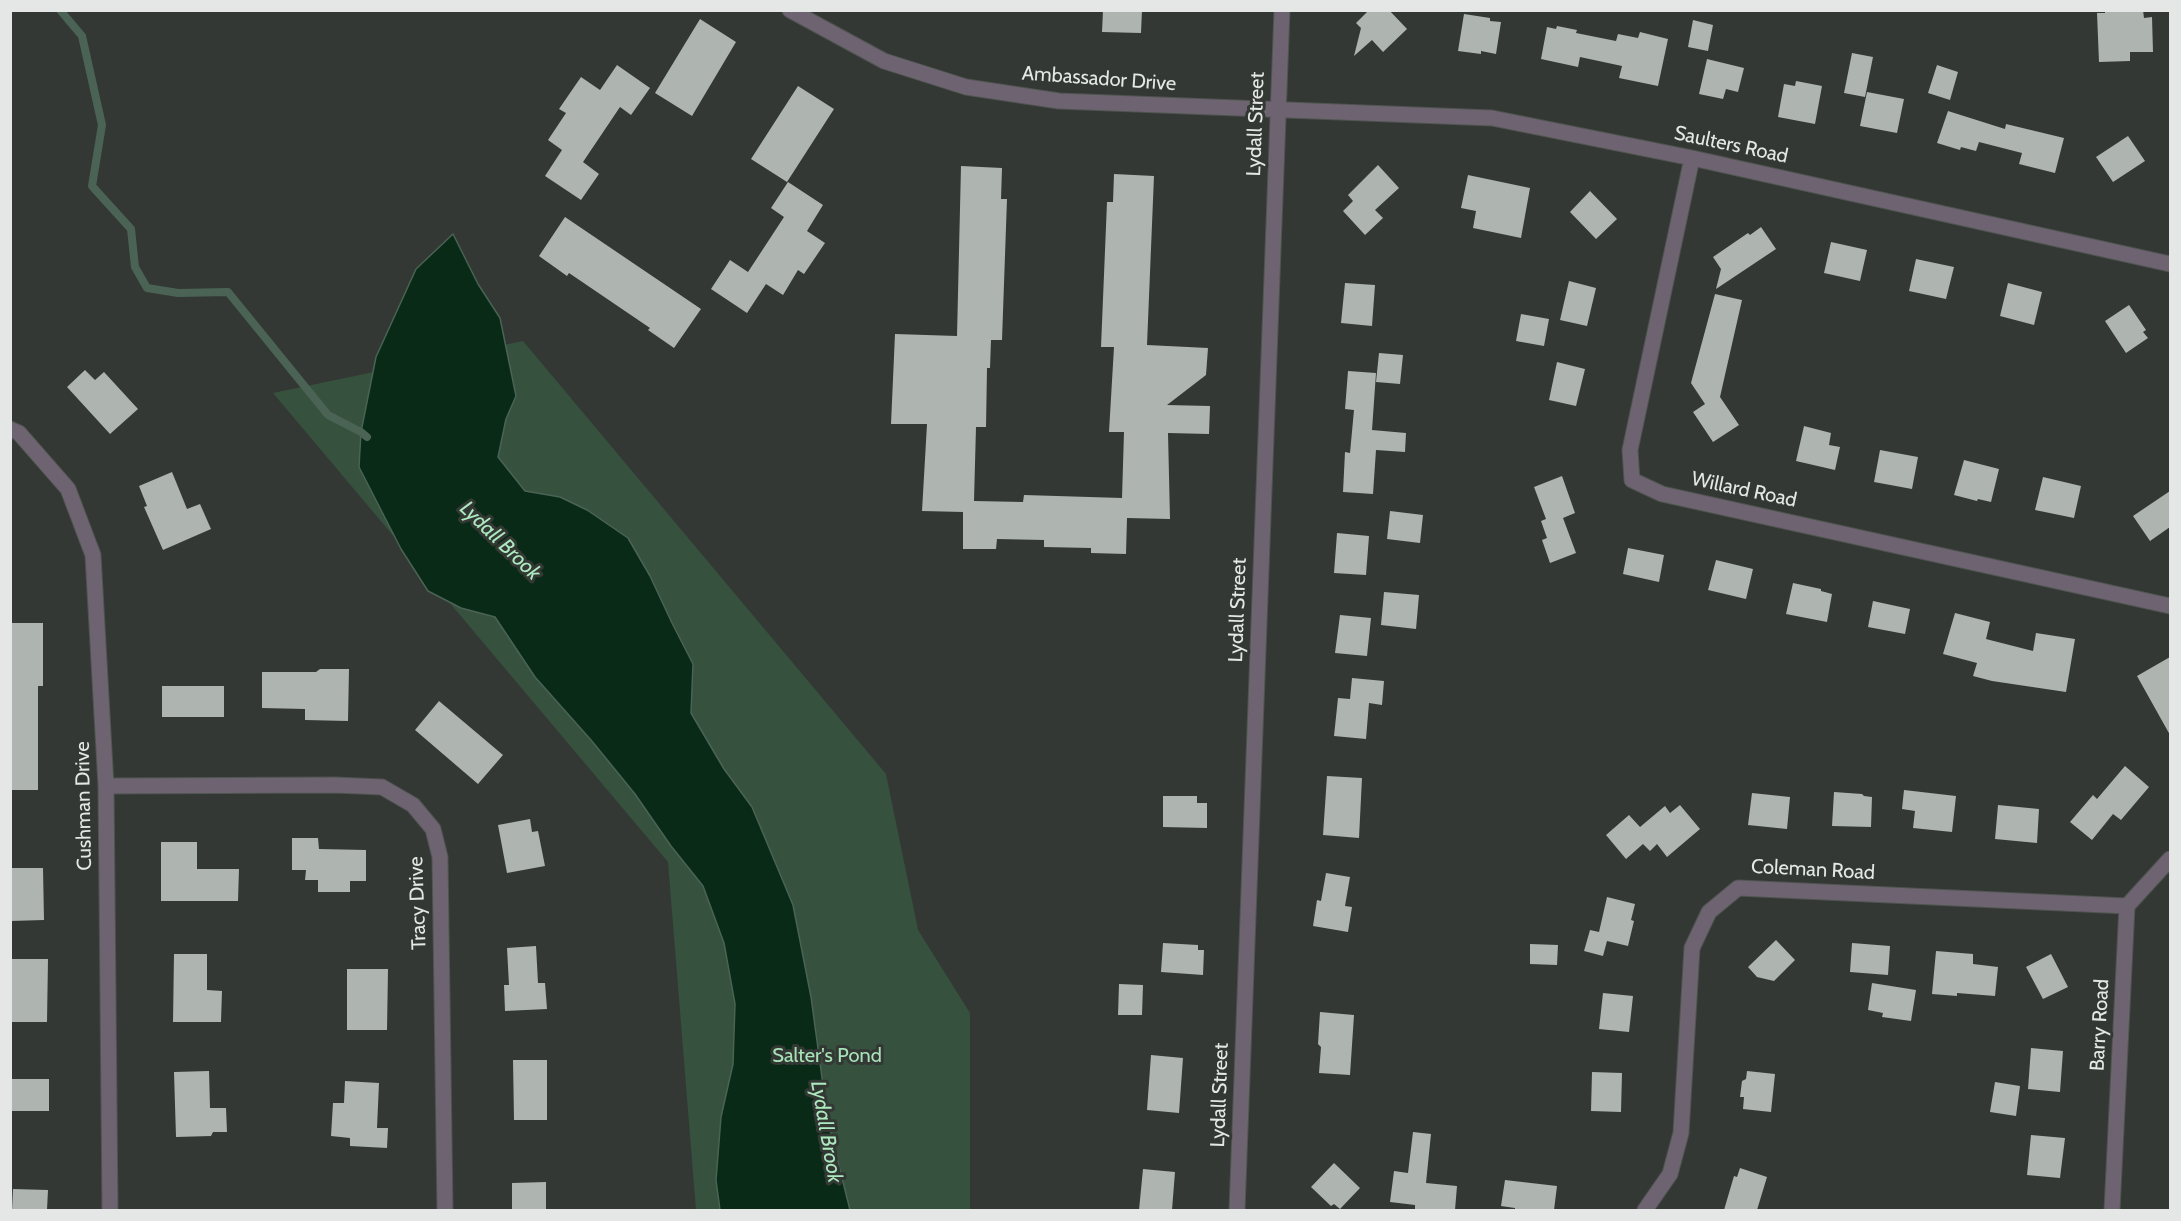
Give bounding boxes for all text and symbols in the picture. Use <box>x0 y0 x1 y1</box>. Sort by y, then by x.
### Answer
street label: Ambassador Drive <box>1021 62 1177 96</box>
street label: Lydall Street <box>1242 71 1270 177</box>
street label: Saulters Road <box>1672 121 1790 169</box>
street label: Willard Road <box>1689 467 1799 513</box>
water label: Lydall Brook <box>454 496 546 586</box>
street label: Lydall Street <box>1224 557 1252 663</box>
street label: Cushman Drive <box>71 741 97 871</box>
street label: Coleman Road <box>1750 855 1876 885</box>
street label: Tracy Drive <box>404 856 432 950</box>
street label: Barry Road <box>2086 978 2114 1072</box>
street label: Lydall Street <box>1206 1042 1234 1148</box>
park label: Salter's Pond <box>772 1044 882 1068</box>
water label: Lydall Brook <box>805 1079 847 1185</box>

